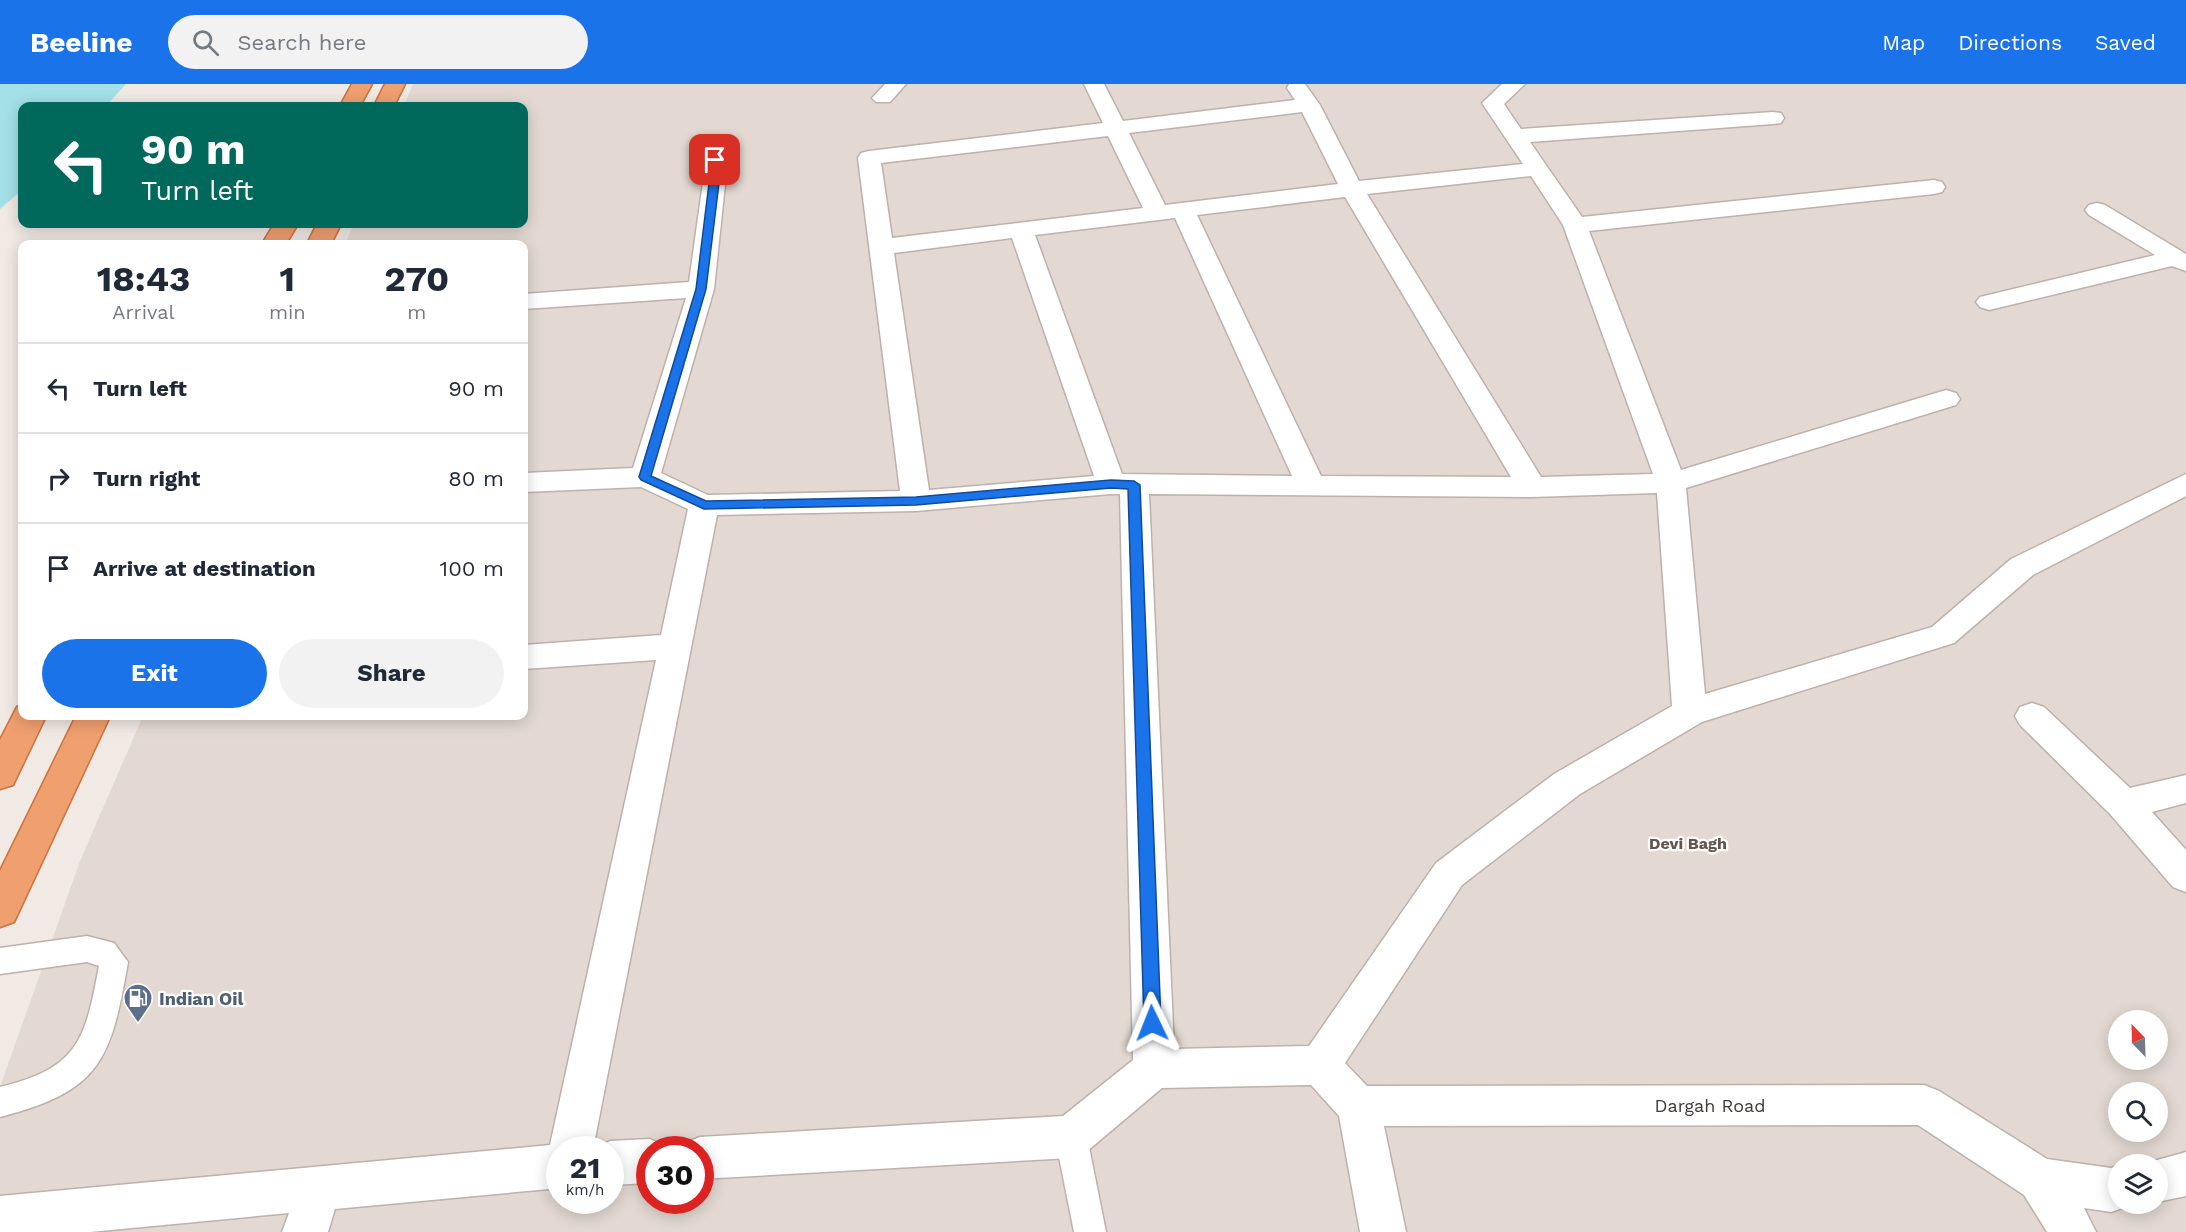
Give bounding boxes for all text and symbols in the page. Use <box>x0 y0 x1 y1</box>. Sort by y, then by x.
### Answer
search box <box>168 15 588 69</box>
text: Beeline <box>30 26 132 59</box>
icon: search <box>189 26 222 59</box>
text: Search here <box>237 30 366 55</box>
text: Map <box>1882 30 1925 55</box>
text: Directions <box>1958 30 2062 55</box>
text: Saved <box>2095 30 2156 55</box>
text: 90 m <box>141 125 245 174</box>
icon: left <box>42 126 120 204</box>
pin <box>689 134 740 185</box>
icon: arrive <box>698 143 731 176</box>
text: Turn left <box>141 175 253 207</box>
text: 18:43 <box>97 258 190 300</box>
text: 1 <box>280 258 295 300</box>
text: 270 <box>384 258 449 300</box>
text: Arrival <box>112 300 175 324</box>
text: min <box>269 300 306 324</box>
text: m <box>407 300 426 324</box>
icon: left <box>42 372 75 405</box>
text: Turn left <box>93 376 187 401</box>
text: 90 m <box>448 376 504 401</box>
icon: right <box>42 462 75 495</box>
text: Turn right <box>93 466 200 491</box>
text: 80 m <box>448 466 504 491</box>
icon: arrive <box>42 552 75 585</box>
text: Arrive at destination <box>93 556 316 581</box>
text: 100 m <box>440 556 504 581</box>
button: Exit <box>42 639 267 708</box>
button: Share <box>279 639 504 708</box>
district label: Devi Bagh <box>1649 834 1727 853</box>
fuel station icon: Indian Oil <box>122 982 154 1024</box>
place label: Indian Oil <box>159 988 244 1009</box>
position arrow <box>1120 991 1184 1055</box>
north arrow <box>2108 1010 2168 1070</box>
map controls <box>2108 1010 2168 1214</box>
button: search <box>2108 1082 2168 1142</box>
street label: Dargah Road <box>1654 1095 1766 1116</box>
speed limit sign: 30 <box>636 1136 714 1214</box>
text: 21 <box>570 1150 600 1185</box>
button: layers <box>2108 1154 2168 1214</box>
text: km/h <box>566 1181 604 1199</box>

